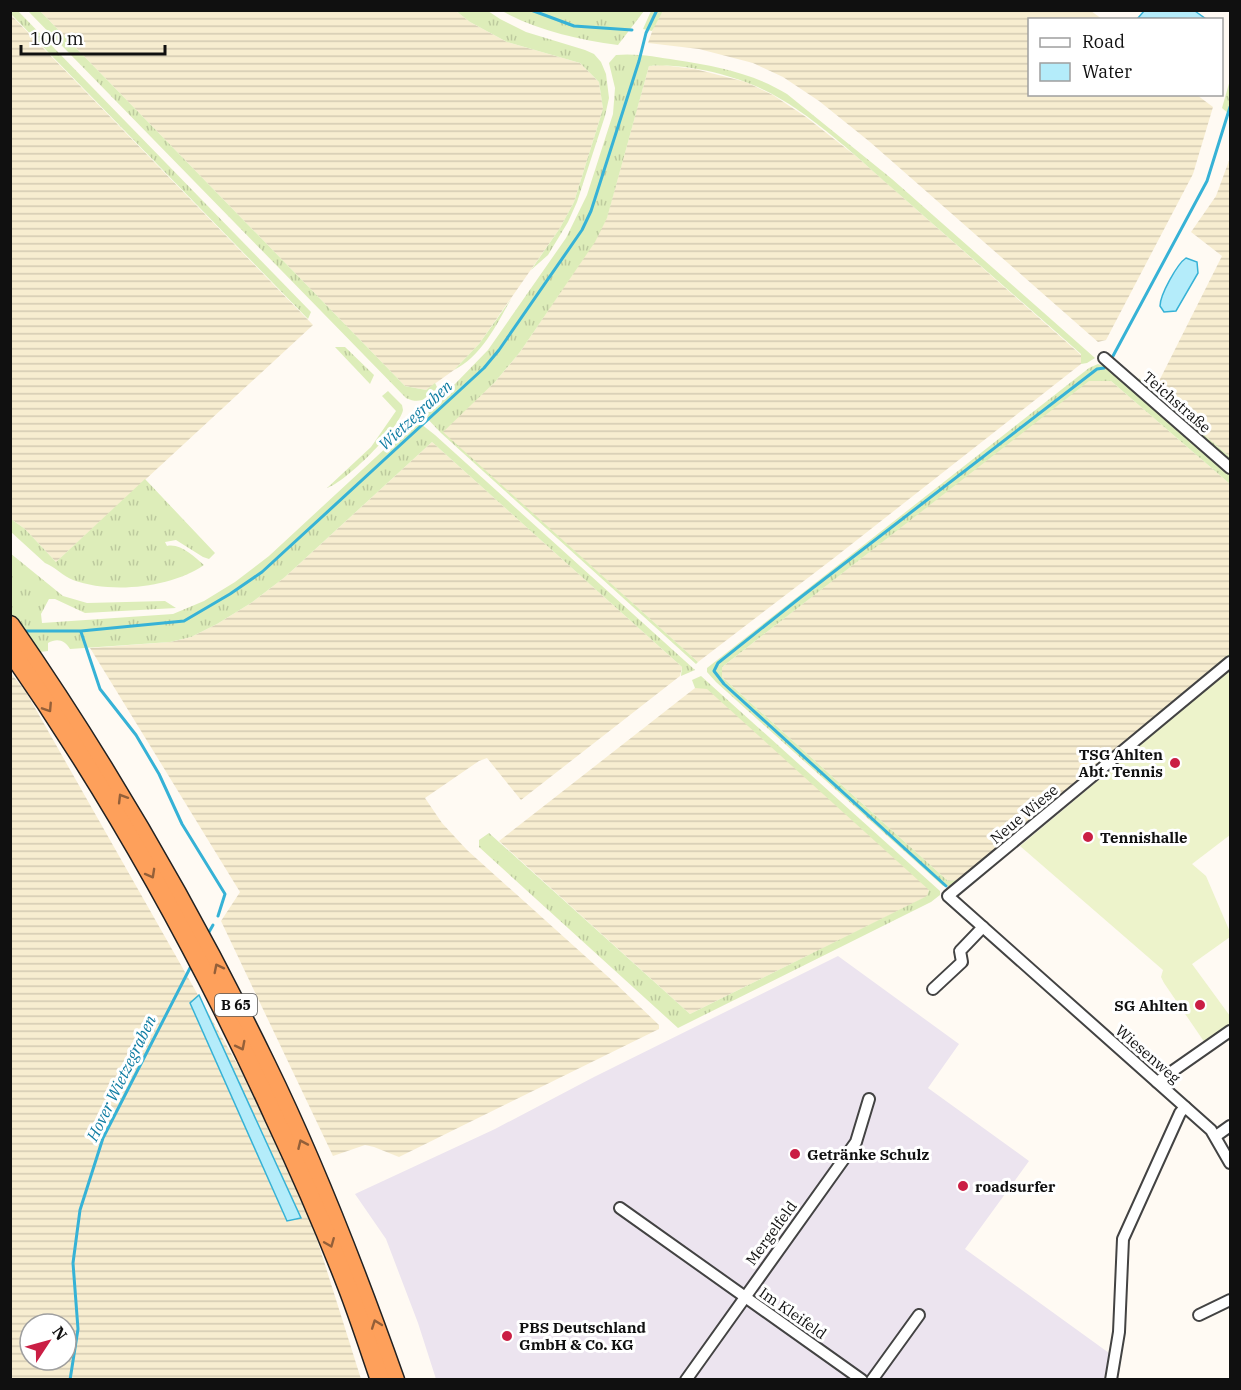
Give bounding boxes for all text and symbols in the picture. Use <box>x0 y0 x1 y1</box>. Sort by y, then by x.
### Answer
scale bar <box>21 18 165 56</box>
legend <box>1028 18 1223 96</box>
text: 100 m <box>30 27 84 50</box>
text: Road <box>1082 30 1125 53</box>
text: Water <box>1082 60 1132 83</box>
street label: Teichstraße <box>1139 367 1215 437</box>
water label: Wietzegraben <box>374 376 456 454</box>
one-way arrow <box>41 701 52 712</box>
place label: TSG Ahlten Abt. Tennis <box>1079 745 1163 781</box>
marker: TSG Ahlten Abt. Tennis <box>1168 756 1182 770</box>
street label: Neue Wiese <box>986 780 1062 848</box>
one-way arrow <box>118 794 130 804</box>
place label: Tennishalle <box>1100 828 1188 847</box>
marker: Tennishalle <box>1081 830 1095 844</box>
one-way arrow <box>143 868 155 878</box>
one-way arrow <box>213 964 225 975</box>
road number: B 65 <box>215 994 257 1016</box>
place label: SG Ahlten <box>1114 996 1188 1015</box>
marker: SG Ahlten <box>1193 998 1207 1012</box>
water label: Hover Wietzegraben <box>81 1012 160 1145</box>
street label: Wiesenweg <box>1112 1021 1184 1087</box>
one-way arrow <box>234 1040 245 1051</box>
one-way arrow <box>298 1139 310 1150</box>
place label: Getränke Schulz <box>807 1145 929 1164</box>
marker: Getränke Schulz <box>788 1147 802 1161</box>
place label: roadsurfer <box>975 1177 1056 1196</box>
marker: roadsurfer <box>956 1179 970 1193</box>
street label: Mergelfeld <box>741 1197 801 1269</box>
one-way arrow <box>323 1237 335 1248</box>
street label: Im Kleifeld <box>756 1283 830 1343</box>
north arrow <box>18 1312 78 1372</box>
place label: PBS Deutschland GmbH & Co. KG <box>519 1318 647 1354</box>
one-way arrow <box>370 1320 383 1330</box>
text: N <box>48 1322 72 1344</box>
marker: PBS Deutschland GmbH & Co. KG <box>500 1329 514 1343</box>

